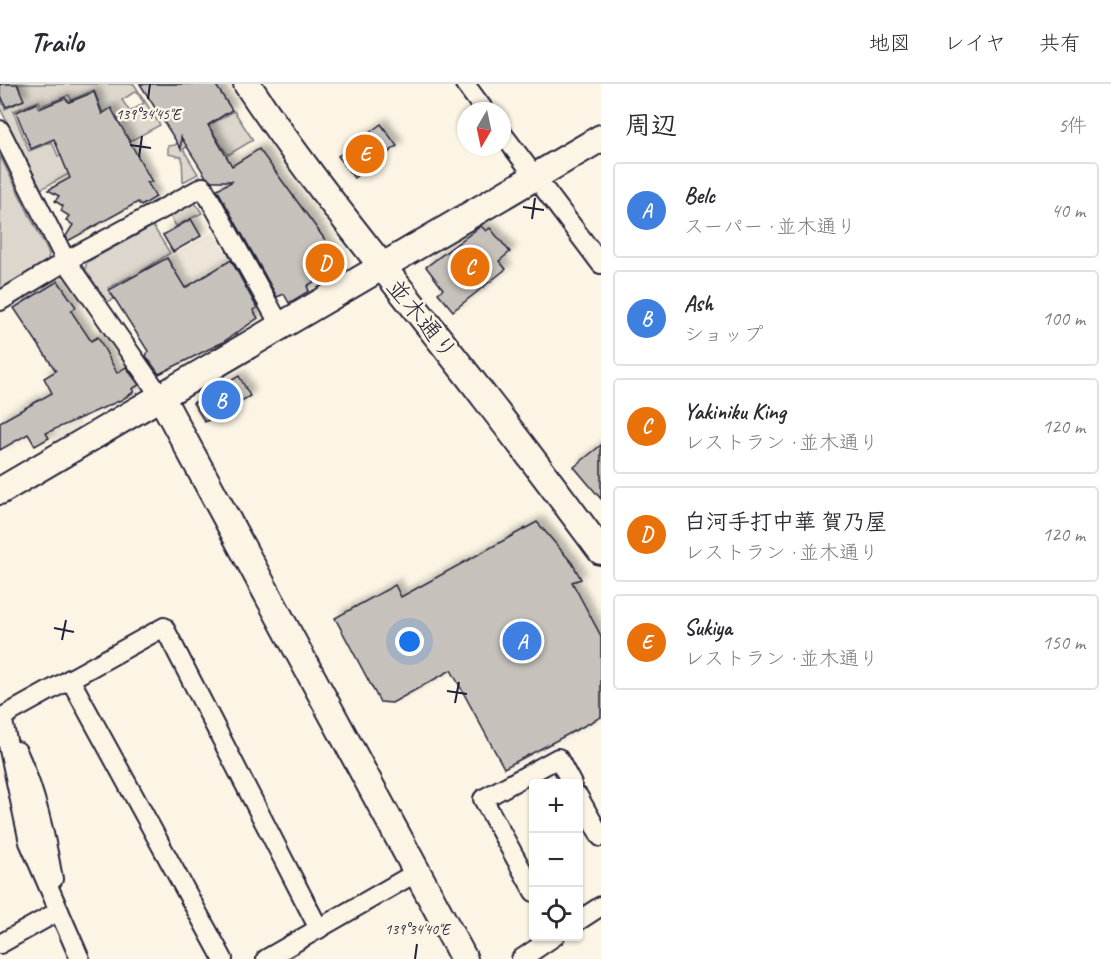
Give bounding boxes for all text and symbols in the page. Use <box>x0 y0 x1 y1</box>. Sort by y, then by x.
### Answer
text: Trailo <box>30 24 84 59</box>
text: 地図 <box>869 30 911 56</box>
text: レイヤ <box>944 30 1006 56</box>
text: 共有 <box>1039 30 1081 56</box>
north arrow <box>457 102 511 156</box>
text: 139°34'45"E <box>116 105 182 124</box>
text: 周辺 <box>625 109 677 142</box>
text: 5件 <box>1058 113 1087 138</box>
pin: E <box>346 132 385 176</box>
text: Belc <box>684 182 715 210</box>
text: A <box>641 198 652 223</box>
text: 40 m <box>1051 198 1085 223</box>
text: スーパー · 並木通り <box>684 214 857 239</box>
pin: D <box>306 240 344 285</box>
pin: C <box>450 244 490 290</box>
street label: 並木通り <box>380 272 464 366</box>
text: Ash <box>684 290 713 318</box>
text: B <box>641 306 652 331</box>
text: 100 m <box>1042 306 1085 331</box>
text: ショップ <box>684 322 763 347</box>
pin: B <box>202 378 240 422</box>
text: Yakiniku King <box>684 398 786 426</box>
text: C <box>642 414 651 439</box>
text: 120 m <box>1042 414 1085 439</box>
text: レストラン · 並木通り <box>684 430 879 455</box>
text: 白河手打中華 賀乃屋 <box>684 508 887 536</box>
text: D <box>641 522 652 547</box>
text: 120 m <box>1042 522 1085 547</box>
text: レストラン · 並木通り <box>684 540 879 565</box>
text: Sukiya <box>684 614 732 642</box>
pin: A <box>502 618 542 664</box>
your location <box>395 627 424 656</box>
text: E <box>641 630 652 655</box>
text: 150 m <box>1042 630 1085 655</box>
text: レストラン · 並木通り <box>684 646 879 671</box>
map controls <box>529 779 583 941</box>
button: + <box>529 779 583 833</box>
button: − <box>529 833 583 887</box>
button: locate <box>529 887 583 941</box>
text: 139°34'40"E <box>385 920 451 939</box>

